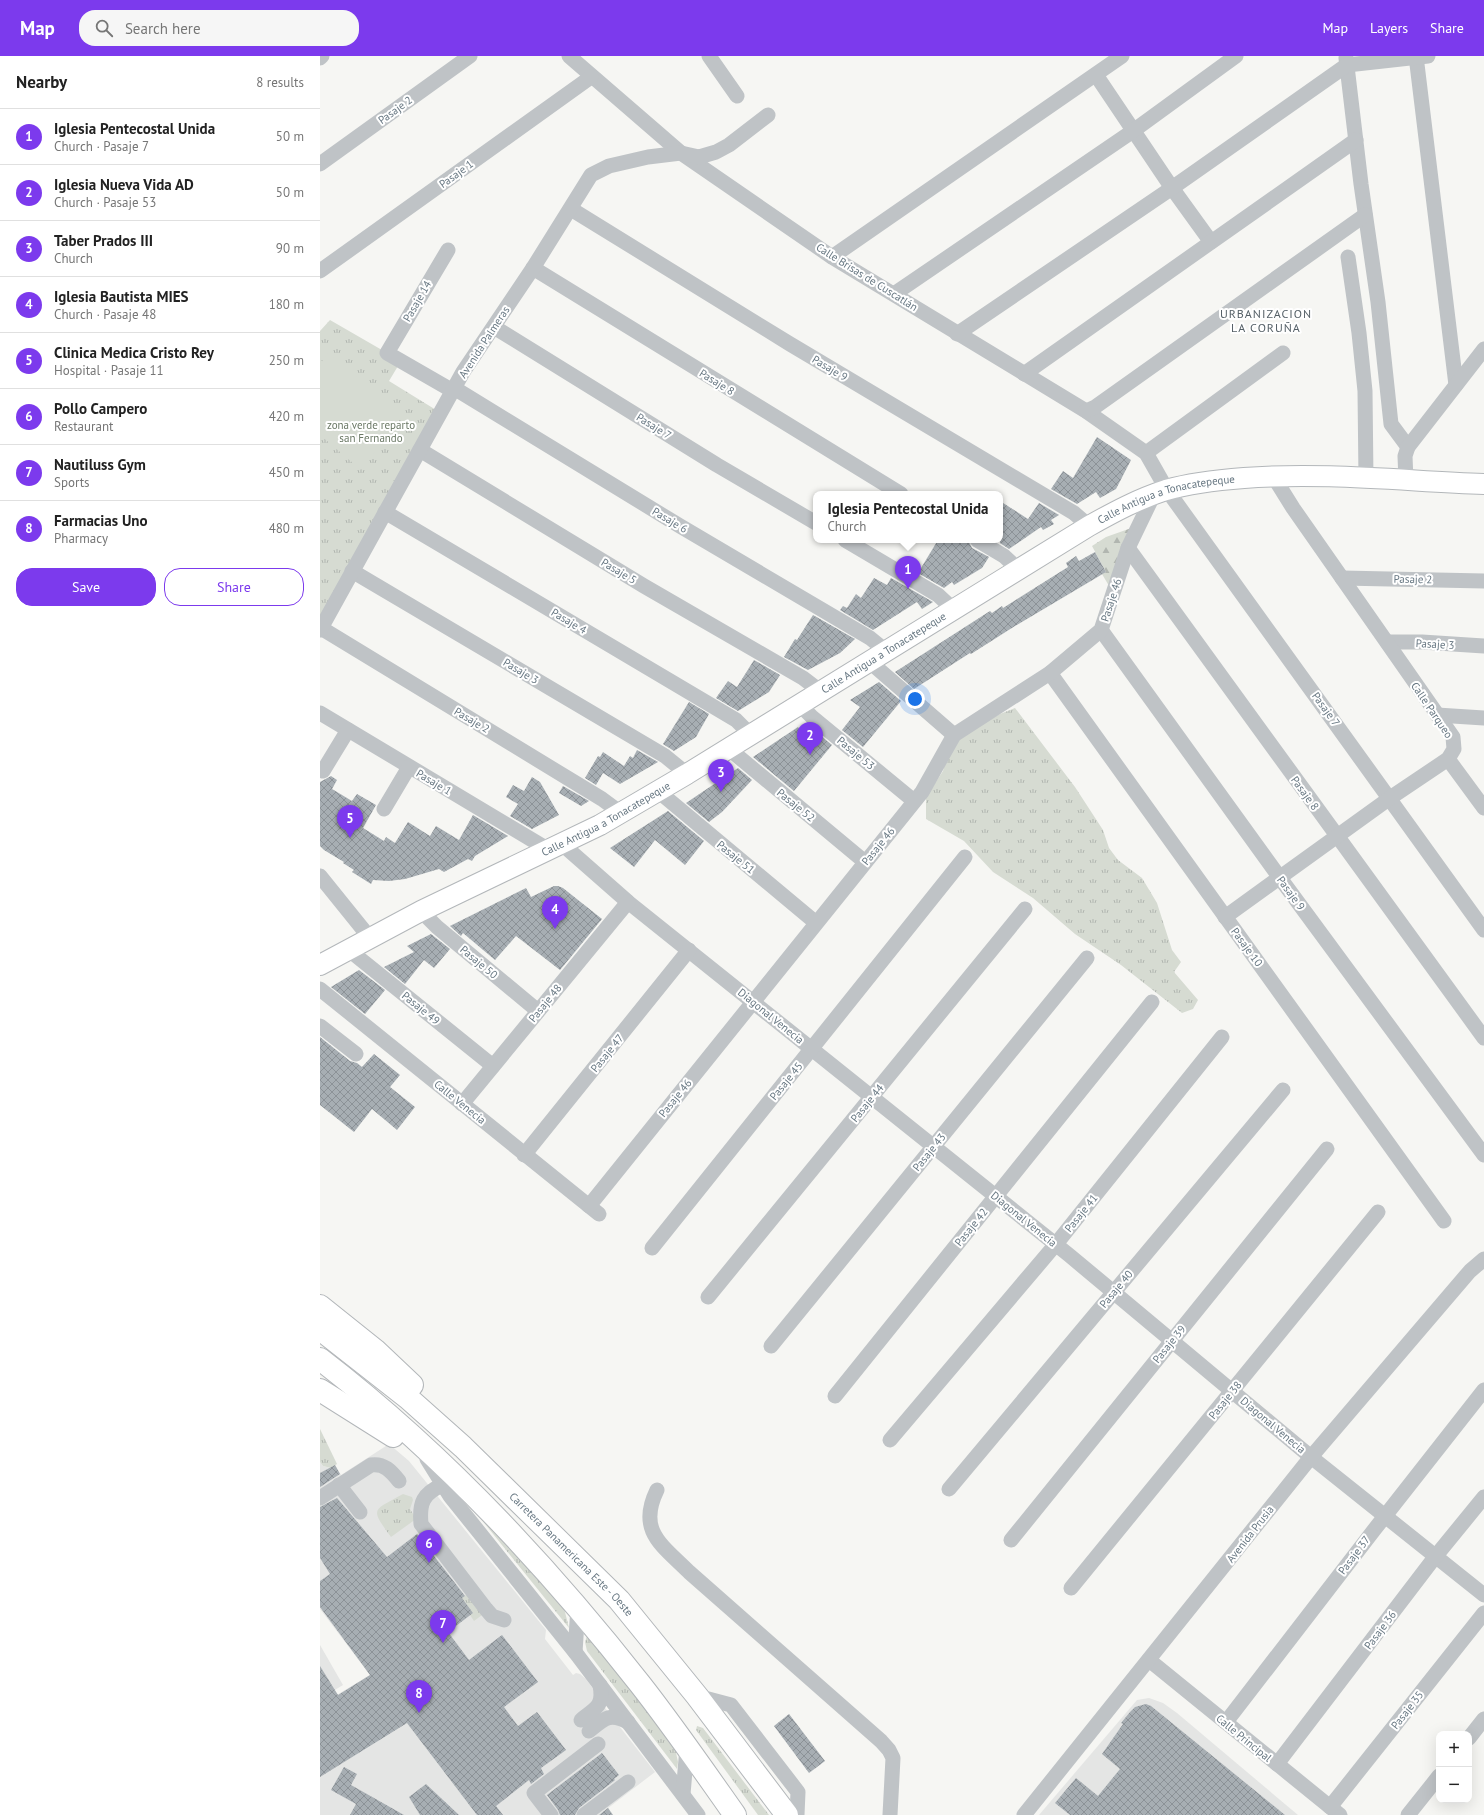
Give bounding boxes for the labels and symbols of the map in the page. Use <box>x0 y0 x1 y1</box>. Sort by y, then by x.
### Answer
street label: Pasaje 2 <box>375 93 415 127</box>
street label: Pasaje 1 <box>436 157 476 191</box>
street label: Calle Brisas de Cuscatlán <box>814 240 920 314</box>
street label: Pasaje 14 <box>400 278 434 324</box>
street label: Avenida Palmeras <box>456 303 513 381</box>
district label: URBANIZACION LA CORUÑA <box>1220 306 1312 335</box>
street label: Pasaje 9 <box>810 352 850 384</box>
street label: Pasaje 8 <box>697 366 737 398</box>
street label: Pasaje 7 <box>634 410 674 442</box>
park label: zona verde reparto san Fernando <box>327 418 415 445</box>
street label: Calle Antigua a Tonacatepeque <box>1095 472 1236 527</box>
street label: Pasaje 6 <box>650 504 690 536</box>
street label: Pasaje 5 <box>599 555 639 587</box>
pin: 1 <box>895 556 921 589</box>
street label: Pasaje 2 <box>1393 572 1433 586</box>
street label: Pasaje 46 <box>1097 577 1125 623</box>
street label: Pasaje 4 <box>549 605 589 637</box>
street label: Calle Antigua a Tonacatepeque <box>819 609 949 697</box>
street label: Pasaje 3 <box>1415 636 1455 652</box>
street label: Pasaje 3 <box>501 655 541 687</box>
street label: Calle Parqueo <box>1408 679 1456 741</box>
your location <box>905 689 925 709</box>
street label: Pasaje 7 <box>1309 689 1343 729</box>
street label: Pasaje 2 <box>452 704 492 736</box>
pin: 2 <box>797 722 823 755</box>
street label: Pasaje 53 <box>834 733 878 773</box>
pin: 3 <box>708 759 734 792</box>
street label: Pasaje 1 <box>414 766 454 798</box>
street label: Pasaje 8 <box>1288 773 1322 813</box>
street label: Calle Antigua a Tonacatepeque <box>539 778 673 859</box>
street label: Pasaje 52 <box>774 785 818 825</box>
pin: 5 <box>337 805 363 838</box>
street label: Pasaje 46 <box>858 824 898 868</box>
street label: Pasaje 51 <box>714 837 758 877</box>
street label: Pasaje 9 <box>1274 873 1308 913</box>
pin: 4 <box>542 896 568 929</box>
street label: Pasaje 10 <box>1228 925 1266 969</box>
street label: Pasaje 50 <box>457 942 501 982</box>
street label: Pasaje 48 <box>525 981 565 1025</box>
street label: Diagonal Venecia <box>735 985 807 1047</box>
street label: Pasaje 49 <box>399 988 443 1028</box>
street label: Pasaje 47 <box>587 1031 627 1075</box>
street label: Pasaje 45 <box>766 1059 806 1103</box>
street label: Pasaje 46 <box>655 1076 695 1120</box>
street label: Calle Venecia <box>431 1077 489 1127</box>
street label: Pasaje 44 <box>847 1081 887 1125</box>
street label: Pasaje 43 <box>909 1130 949 1174</box>
street label: Diagonal Venecia <box>988 1188 1060 1250</box>
street label: Pasaje 41 <box>1061 1191 1101 1235</box>
street label: Pasaje 42 <box>951 1205 991 1249</box>
street label: Pasaje 40 <box>1096 1267 1136 1311</box>
street label: Pasaje 39 <box>1149 1322 1189 1366</box>
street label: Pasaje 38 <box>1205 1378 1245 1422</box>
street label: Diagonal Venecia <box>1238 1394 1308 1456</box>
street label: Carretera Panamericana Este - Oeste <box>506 1489 637 1619</box>
street label: Avenida Prusia <box>1223 1503 1277 1565</box>
pin: 6 <box>416 1530 442 1563</box>
street label: Pasaje 37 <box>1335 1533 1373 1577</box>
street label: Pasaje 36 <box>1361 1608 1399 1652</box>
pin: 7 <box>430 1610 456 1643</box>
pin: 8 <box>406 1680 432 1713</box>
street label: Pasaje 35 <box>1388 1688 1426 1732</box>
street label: Calle Principal <box>1213 1711 1275 1765</box>

